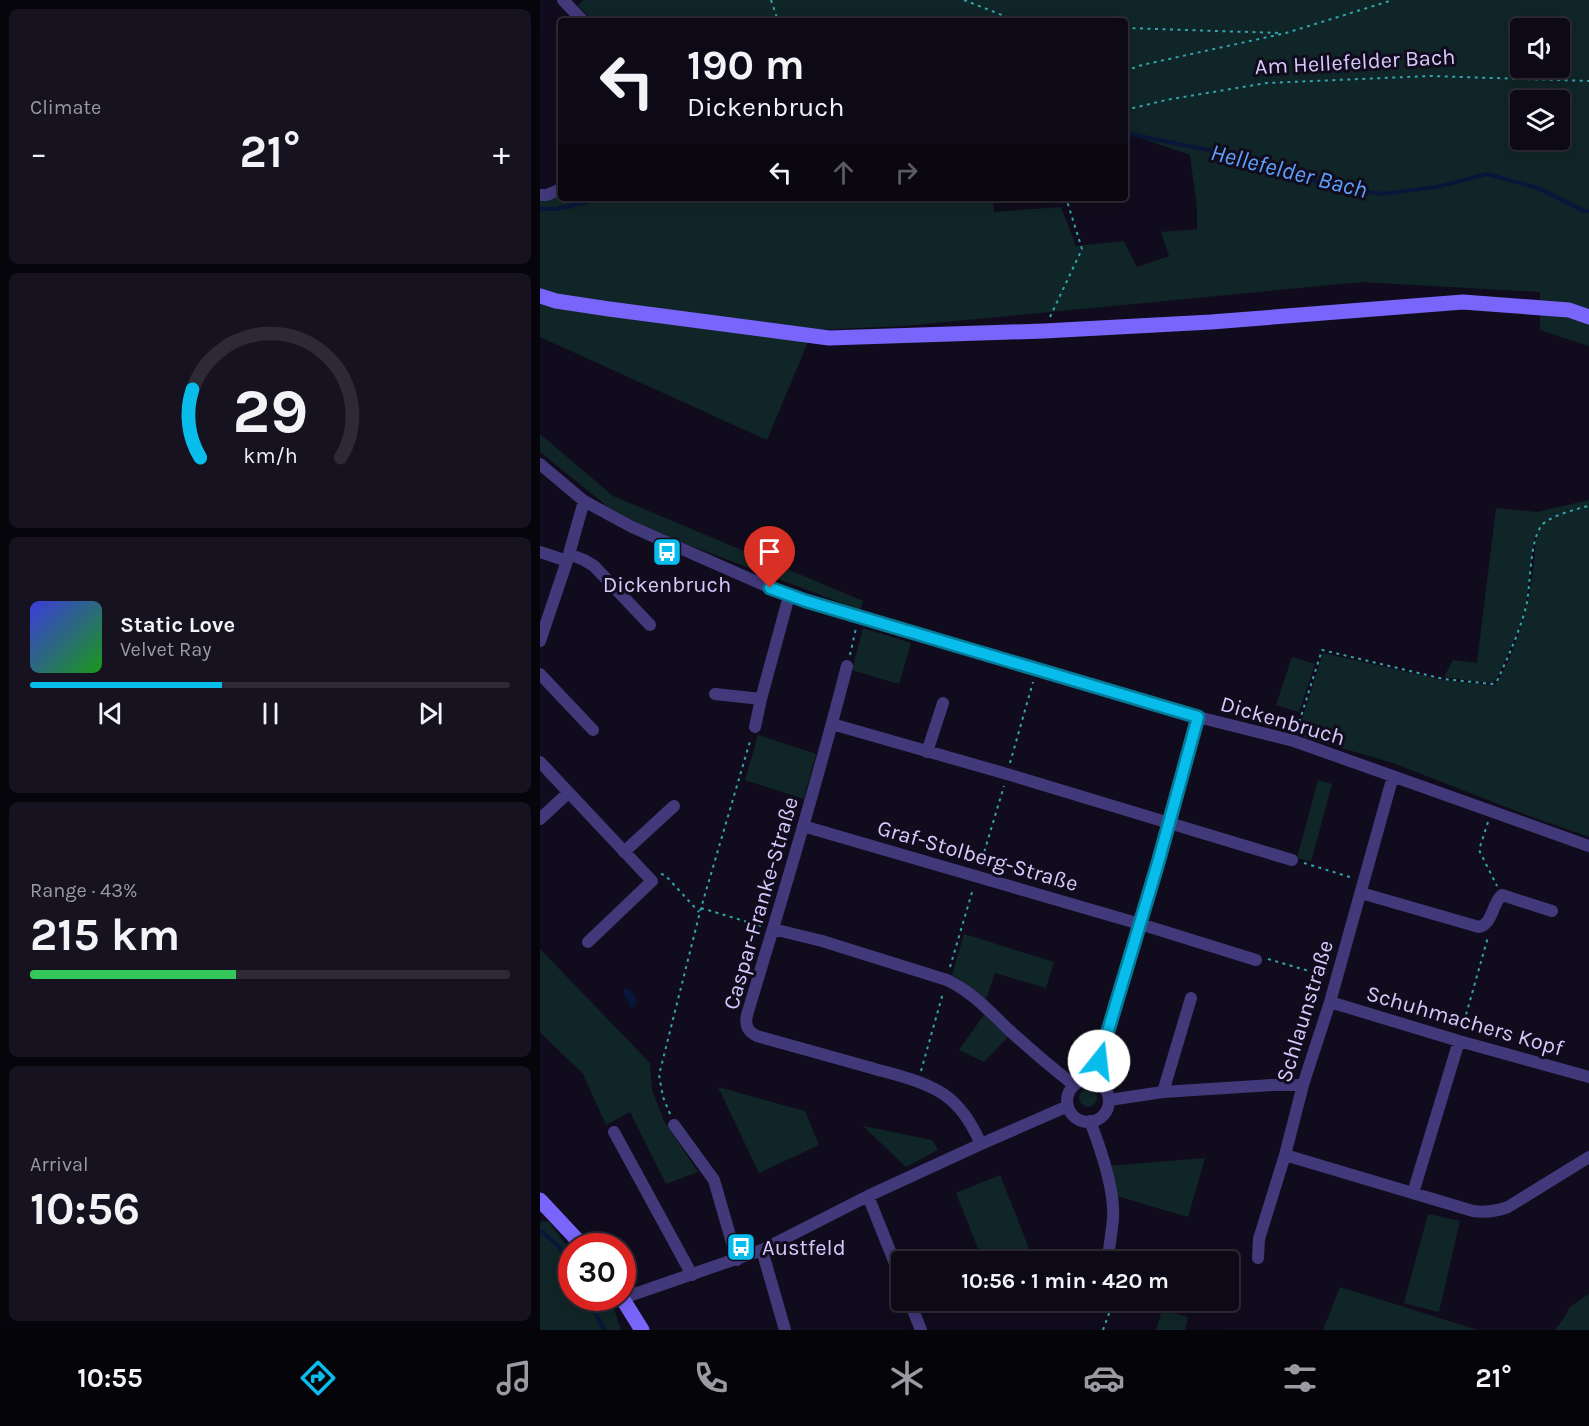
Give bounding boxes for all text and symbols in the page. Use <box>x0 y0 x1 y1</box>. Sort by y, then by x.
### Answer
map controls <box>1510 18 1570 150</box>
button: sound <box>1510 18 1570 78</box>
text: 190 m <box>687 40 805 90</box>
icon: left <box>588 42 666 120</box>
street label: Am Hellefelder Bach <box>1254 44 1456 80</box>
button: layers <box>1510 90 1570 150</box>
text: Dickenbruch <box>687 91 845 123</box>
text: Climate <box>30 96 101 119</box>
text: 21° <box>240 126 300 178</box>
text: − <box>30 134 47 172</box>
text: + <box>493 134 510 172</box>
water label: Hellefelder Bach <box>1208 138 1370 204</box>
icon: left <box>764 156 797 189</box>
icon: ahead <box>827 156 860 189</box>
icon: right <box>890 156 923 189</box>
text: 29 <box>232 375 308 448</box>
text: km/h <box>243 443 297 468</box>
pin <box>744 526 795 588</box>
icon: arrive <box>753 535 786 568</box>
bus stop icon: Dickenbruch <box>651 536 683 568</box>
place label: Dickenbruch <box>603 572 731 598</box>
text: Static Love <box>120 612 235 638</box>
text: Velvet Ray <box>120 638 212 661</box>
street label: Dickenbruch <box>1217 691 1348 751</box>
icon: previous <box>94 697 127 730</box>
icon: pause <box>254 697 287 730</box>
icon: next <box>414 697 447 730</box>
street label: Caspar-Franke-Straße <box>718 794 804 1013</box>
street label: Graf-Stolberg-Straße <box>874 815 1081 897</box>
text: Range · 43% <box>30 879 137 902</box>
text: 215 km <box>30 909 180 961</box>
street label: Schlaunstraße <box>1271 937 1339 1086</box>
street label: Schuhmachers Kopf <box>1363 980 1567 1062</box>
position arrow <box>1067 1029 1131 1093</box>
text: Arrival <box>30 1153 89 1176</box>
text: 10:56 <box>30 1183 140 1235</box>
bus stop icon: Austfeld <box>725 1231 757 1263</box>
speed limit sign: 30 <box>558 1233 636 1311</box>
place label: Austfeld <box>762 1235 846 1261</box>
text: 10:56 · 1 min · 420 m <box>961 1268 1169 1294</box>
icon: directions <box>297 1357 339 1399</box>
icon: music <box>493 1357 535 1399</box>
icon: phone <box>690 1357 732 1399</box>
icon: climate <box>886 1357 928 1399</box>
icon: car <box>1083 1357 1125 1399</box>
icon: filters <box>1279 1357 1321 1399</box>
text: 10:55 <box>77 1362 143 1394</box>
text: 21° <box>1475 1362 1512 1394</box>

